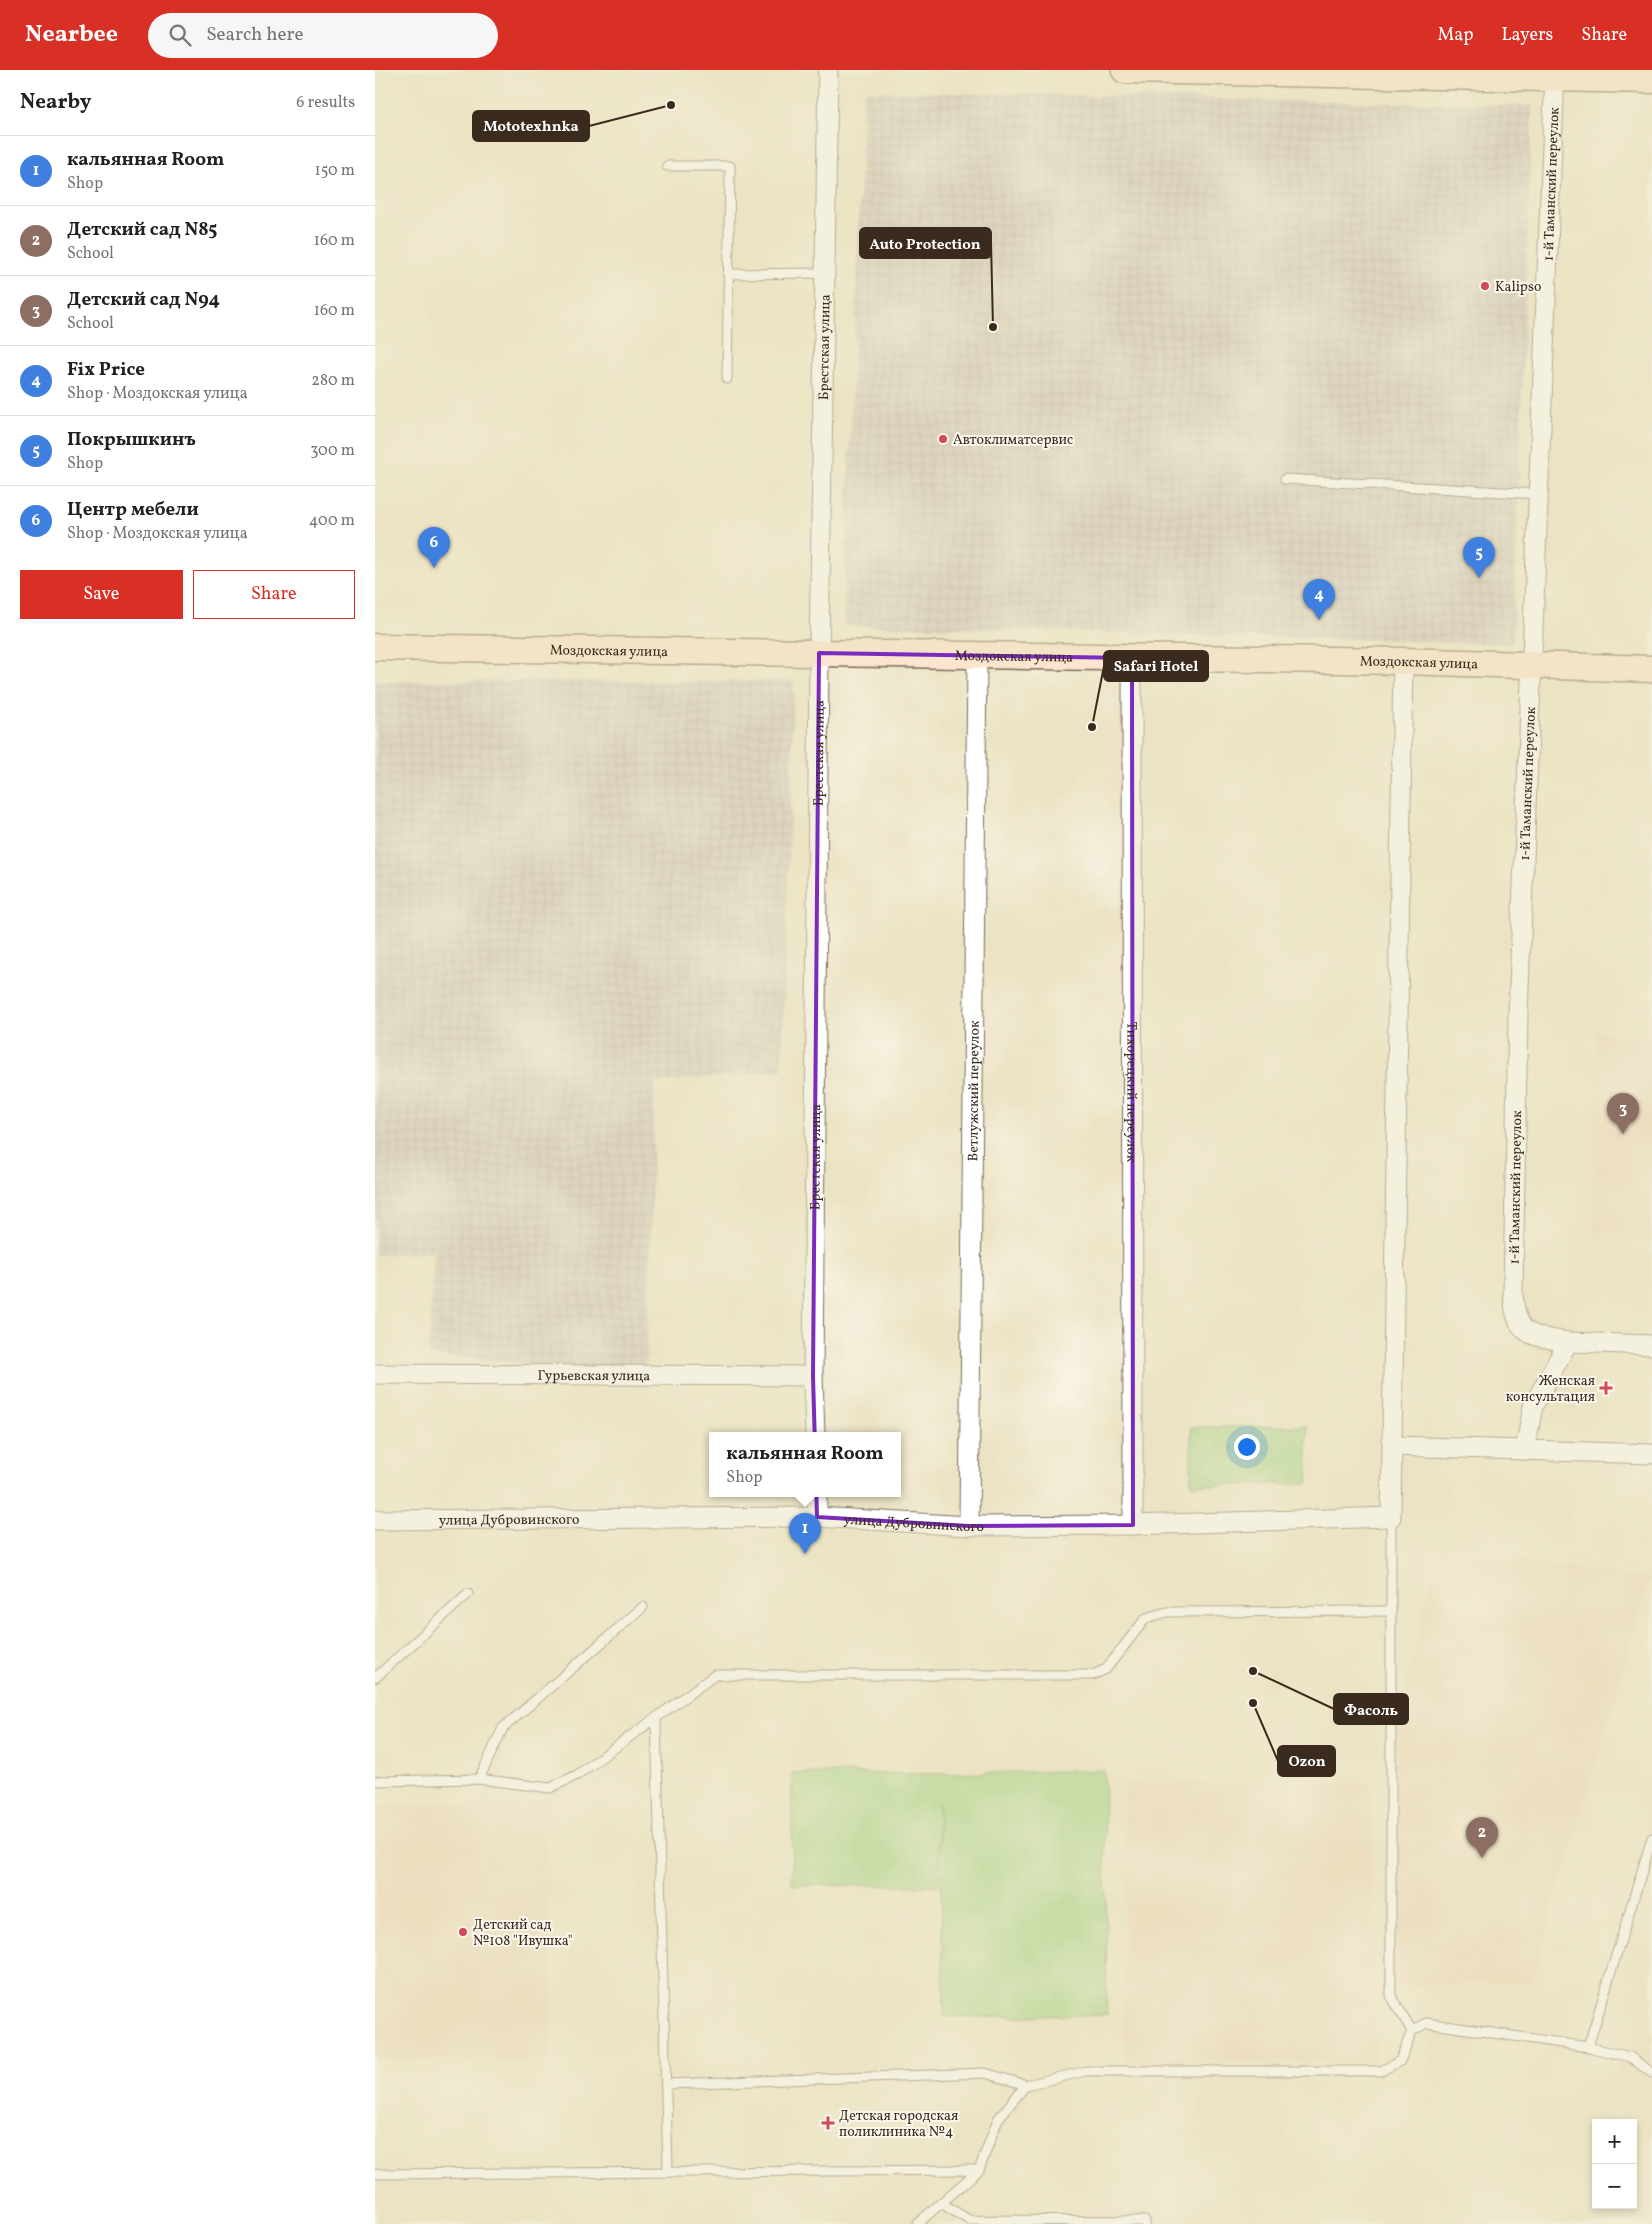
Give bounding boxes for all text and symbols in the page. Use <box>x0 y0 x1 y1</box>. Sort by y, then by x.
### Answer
search box <box>148 13 498 58</box>
text: Nearbee <box>25 18 118 52</box>
icon: search <box>166 21 194 49</box>
text: Search here <box>206 22 303 48</box>
text: Map <box>1437 23 1473 48</box>
text: Layers <box>1501 23 1553 48</box>
text: Share <box>1581 23 1627 48</box>
text: Nearby <box>20 88 91 117</box>
text: 6 results <box>296 92 355 114</box>
street label: 1-й Таманский переулок <box>1540 106 1565 261</box>
callout: Mototexhnka <box>473 111 589 141</box>
text: Mototexhnka <box>483 117 579 138</box>
text: кальянная Room <box>67 147 224 173</box>
text: 1 <box>33 160 39 182</box>
text: 150 m <box>314 160 355 182</box>
text: Shop <box>67 173 103 195</box>
text: Детский сад N85 <box>67 217 217 243</box>
callout: Auto Protection <box>860 228 991 258</box>
text: 2 <box>32 230 40 252</box>
text: 160 m <box>314 230 355 252</box>
text: Auto Protection <box>869 235 981 256</box>
text: School <box>67 243 114 265</box>
place label: Kalipso <box>1495 278 1541 297</box>
marker: Kalipso <box>1479 280 1491 292</box>
text: Детский сад N94 <box>67 287 220 313</box>
street label: Брестская улица <box>815 294 836 400</box>
text: 3 <box>32 300 40 322</box>
text: 160 m <box>314 300 355 322</box>
text: School <box>67 313 114 335</box>
text: Fix Price <box>67 357 145 383</box>
text: 4 <box>31 370 41 392</box>
text: 280 m <box>311 370 355 392</box>
text: Shop · Моздокская улица <box>67 383 248 405</box>
text: Покрышкинъ <box>67 427 196 453</box>
place label: Автоклиматсервис <box>953 431 1073 450</box>
marker: Автоклиматсервис <box>937 433 949 445</box>
text: 5 <box>32 440 40 462</box>
text: 300 m <box>310 440 355 462</box>
text: Shop <box>67 453 103 475</box>
text: Центр мебели <box>67 497 199 523</box>
text: 6 <box>32 510 40 532</box>
text: 400 m <box>309 510 355 532</box>
text: Shop · Моздокская улица <box>67 523 248 545</box>
pin: 6 <box>418 527 450 568</box>
pin: 5 <box>1463 537 1495 578</box>
button: Save <box>20 570 183 619</box>
button: Share <box>193 570 355 619</box>
pin: 4 <box>1303 579 1335 620</box>
street label: Моздокская улица <box>550 641 668 662</box>
street label: Моздокская улица <box>955 647 1073 668</box>
callout: Safari Hotel <box>1104 651 1208 681</box>
street label: Моздокская улица <box>1360 652 1478 674</box>
text: Safari Hotel <box>1114 657 1198 678</box>
street label: Брестская улица <box>810 700 830 806</box>
street label: 1-й Таманский переулок <box>1516 706 1541 861</box>
street label: Ветлужский переулок <box>964 1020 985 1162</box>
street label: Тихорецкий переулок <box>1121 1022 1141 1163</box>
pin: 3 <box>1607 1093 1639 1134</box>
street label: Брестская улица <box>806 1104 826 1210</box>
street label: 1-й Таманский переулок <box>1506 1110 1527 1265</box>
street label: Гурьевская улица <box>538 1367 650 1386</box>
place label: Женская консультация <box>1506 1372 1595 1407</box>
marker: Женская консультация <box>1599 1381 1613 1395</box>
popup <box>709 1432 901 1497</box>
your location <box>1234 1434 1260 1460</box>
text: кальянная Room <box>726 1441 884 1467</box>
text: Shop <box>726 1467 762 1489</box>
street label: улица Дубровинского <box>439 1511 579 1531</box>
street label: улица Дубровинского <box>843 1511 984 1537</box>
pin: 1 <box>789 1513 821 1554</box>
callout: Фасоль <box>1334 1694 1408 1724</box>
text: Фасоль <box>1344 1701 1398 1722</box>
callout: Ozon <box>1278 1746 1335 1776</box>
text: Ozon <box>1288 1752 1326 1773</box>
pin: 2 <box>1466 1817 1498 1858</box>
place label: Детский сад №108 "Ивушка" <box>473 1916 572 1951</box>
marker: Детский сад №108 "Ивушка" <box>457 1926 469 1938</box>
place label: Детская городская поликлиника №4 <box>839 2107 958 2142</box>
marker: Детская городская поликлиника №4 <box>821 2116 835 2130</box>
map controls <box>1592 2119 1637 2209</box>
button: + <box>1592 2119 1637 2164</box>
button: − <box>1592 2164 1637 2209</box>

